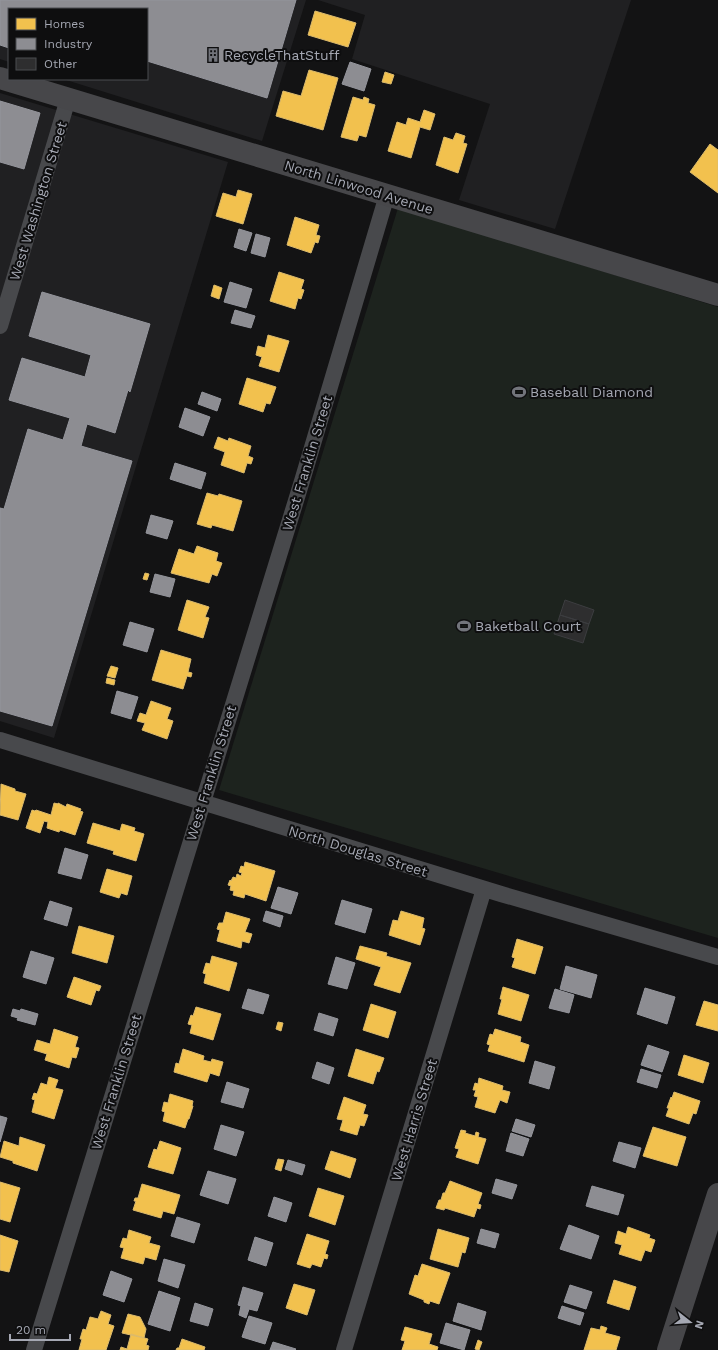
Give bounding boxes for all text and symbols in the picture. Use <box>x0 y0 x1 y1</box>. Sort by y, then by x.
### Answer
legend <box>8 8 148 80</box>
text: Homes <box>44 17 85 31</box>
text: Industry <box>44 37 93 51</box>
building icon: RecycleThatStuff <box>205 47 221 63</box>
place label: RecycleThatStuff <box>224 47 340 63</box>
text: Other <box>44 57 77 71</box>
street label: West Washington Street <box>6 120 70 282</box>
street label: North Linwood Avenue <box>283 157 435 217</box>
sports icon: Baseball Diamond <box>511 384 527 400</box>
place label: Baseball Diamond <box>530 384 653 400</box>
street label: West Franklin Street <box>279 393 335 533</box>
sports icon: Baketball Court <box>456 618 472 634</box>
place label: Baketball Court <box>475 618 581 634</box>
street label: West Franklin Street <box>183 703 239 843</box>
street label: North Douglas Street <box>287 822 429 880</box>
street label: West Franklin Street <box>88 1012 144 1152</box>
street label: West Harris Street <box>388 1057 440 1183</box>
north arrow <box>670 1302 710 1342</box>
scale bar <box>10 1316 70 1342</box>
text: N <box>692 1319 706 1331</box>
text: 20 m <box>16 1323 46 1337</box>

